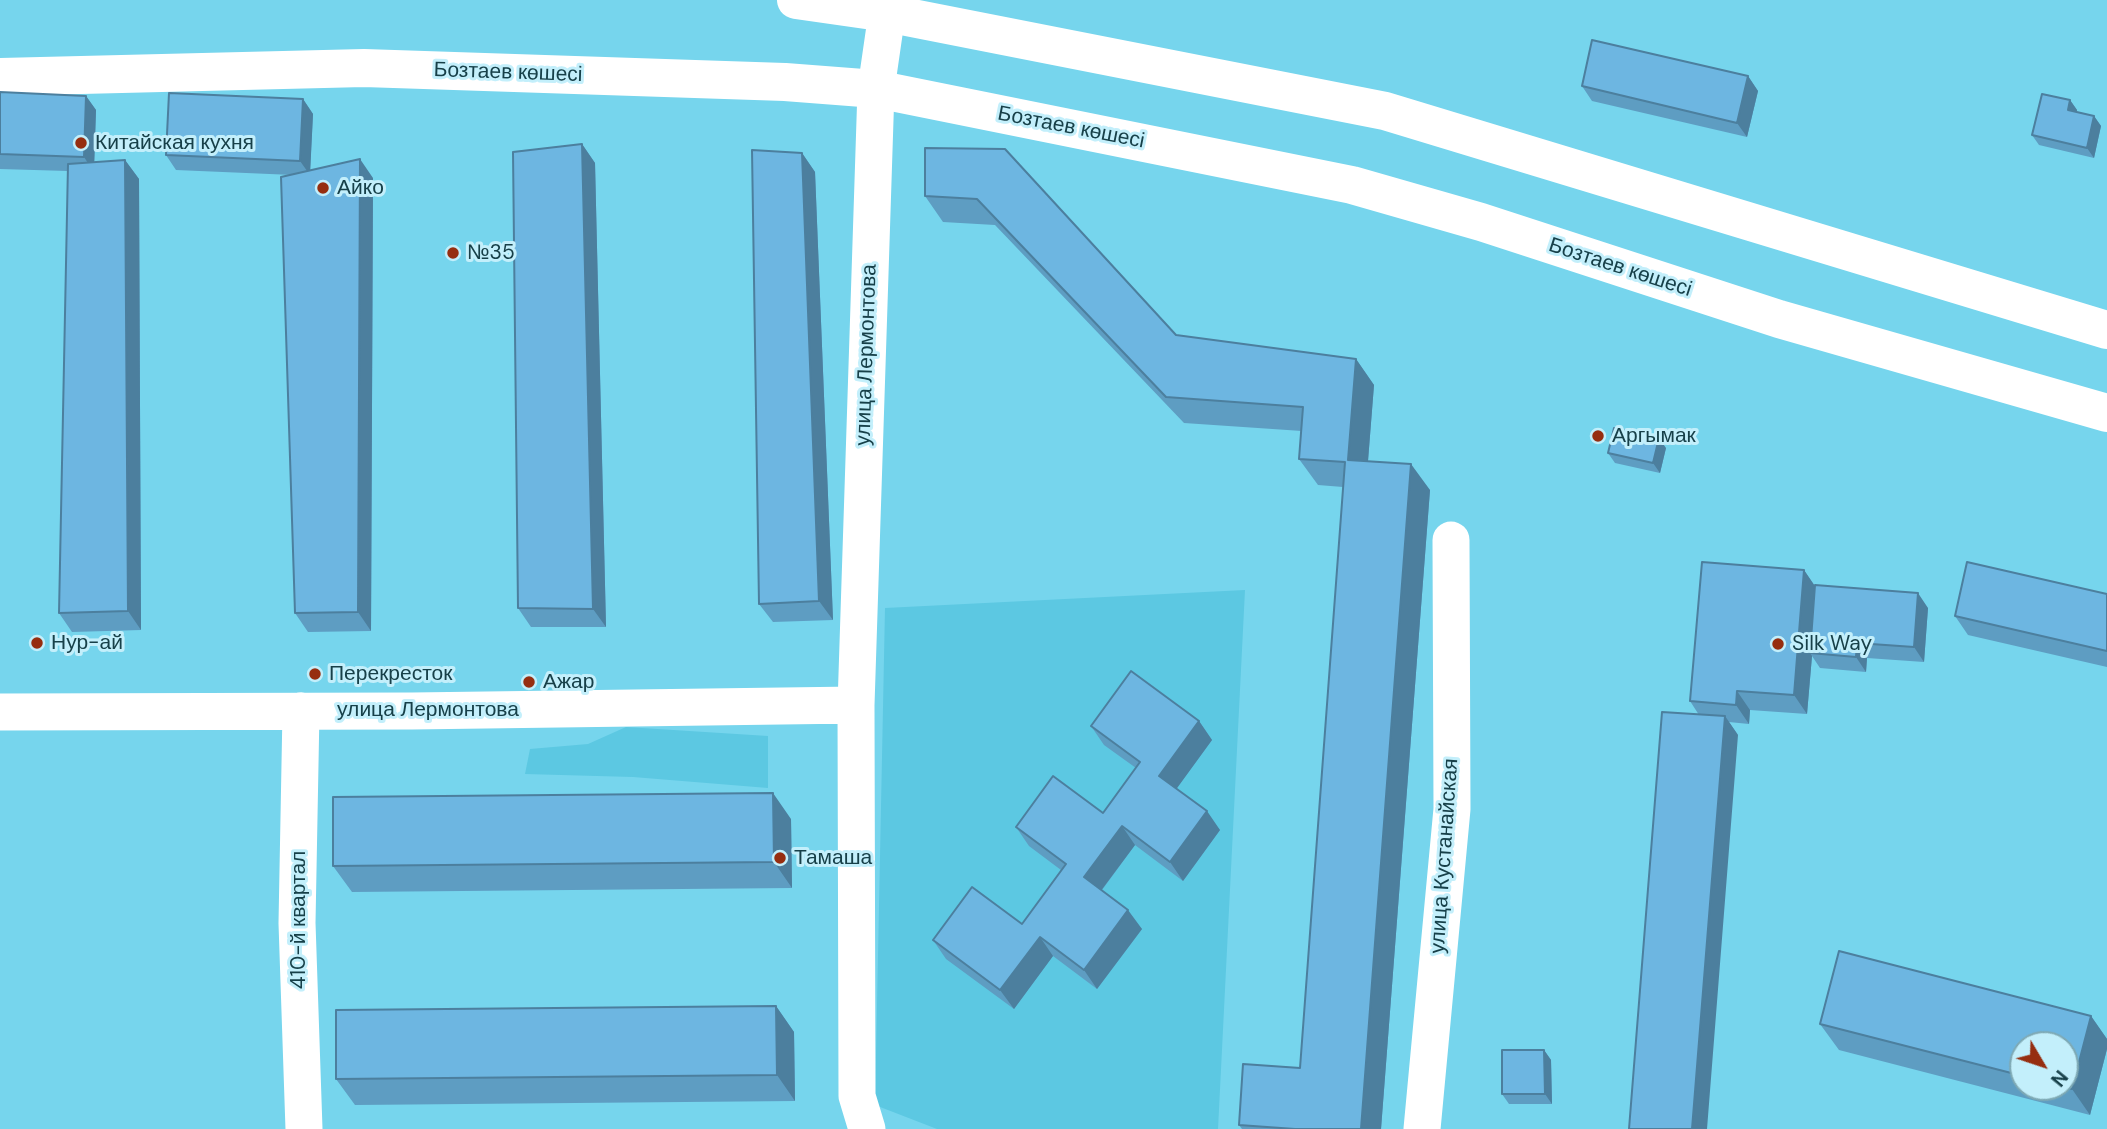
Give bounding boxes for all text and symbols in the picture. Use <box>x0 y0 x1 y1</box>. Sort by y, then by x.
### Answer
street label: Бозтаев көшесі <box>433 58 583 88</box>
street label: Бозтаев көшесі <box>996 101 1146 155</box>
place label: Китайская кухня <box>95 130 254 156</box>
marker: Китайская кухня <box>73 135 89 151</box>
place label: Айко <box>337 175 384 201</box>
marker: Айко <box>315 180 331 196</box>
street label: Бозтаев көшесі <box>1545 233 1695 303</box>
place label: №35 <box>467 240 515 266</box>
marker: №35 <box>445 245 461 261</box>
street label: улица Лермонтова <box>851 264 883 446</box>
place label: Аргымак <box>1612 423 1696 449</box>
marker: Аргымак <box>1590 428 1606 444</box>
place label: Нур-ай <box>51 630 123 656</box>
place label: Silk Way <box>1792 631 1872 657</box>
marker: Нур-ай <box>29 635 45 651</box>
marker: Silk Way <box>1770 636 1786 652</box>
place label: Перекресток <box>329 661 452 687</box>
marker: Перекресток <box>307 666 323 682</box>
place label: Ажар <box>543 669 594 695</box>
marker: Ажар <box>521 674 537 690</box>
street label: улица Лермонтова <box>337 697 519 723</box>
street label: улица Кустанайская <box>1426 758 1464 954</box>
place label: Тамаша <box>794 845 872 871</box>
marker: Тамаша <box>772 850 788 866</box>
street label: 410-й квартал <box>286 851 312 989</box>
north arrow <box>2009 1031 2079 1101</box>
text: N <box>2045 1065 2073 1092</box>

